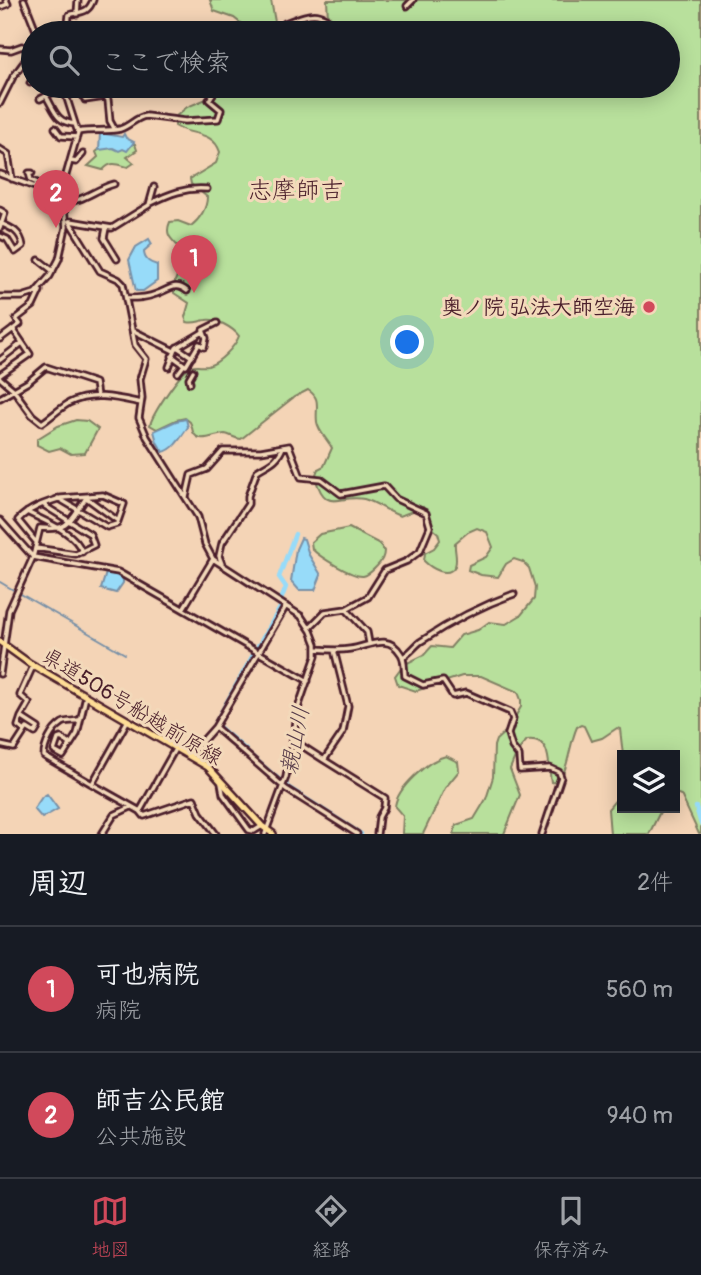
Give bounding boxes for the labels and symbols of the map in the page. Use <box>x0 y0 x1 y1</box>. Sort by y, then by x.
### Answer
pin: 2 <box>33 170 79 228</box>
district label: 志摩師吉 <box>248 176 344 205</box>
pin: 1 <box>171 235 217 293</box>
place label: 奥ノ院 弘法大師空海 <box>441 294 635 321</box>
marker: 奥ノ院 弘法大師空海 <box>641 299 657 315</box>
your location <box>390 325 424 359</box>
street label: 県道506号船越前原線 <box>37 642 227 772</box>
water label: 親山川 <box>274 703 316 777</box>

